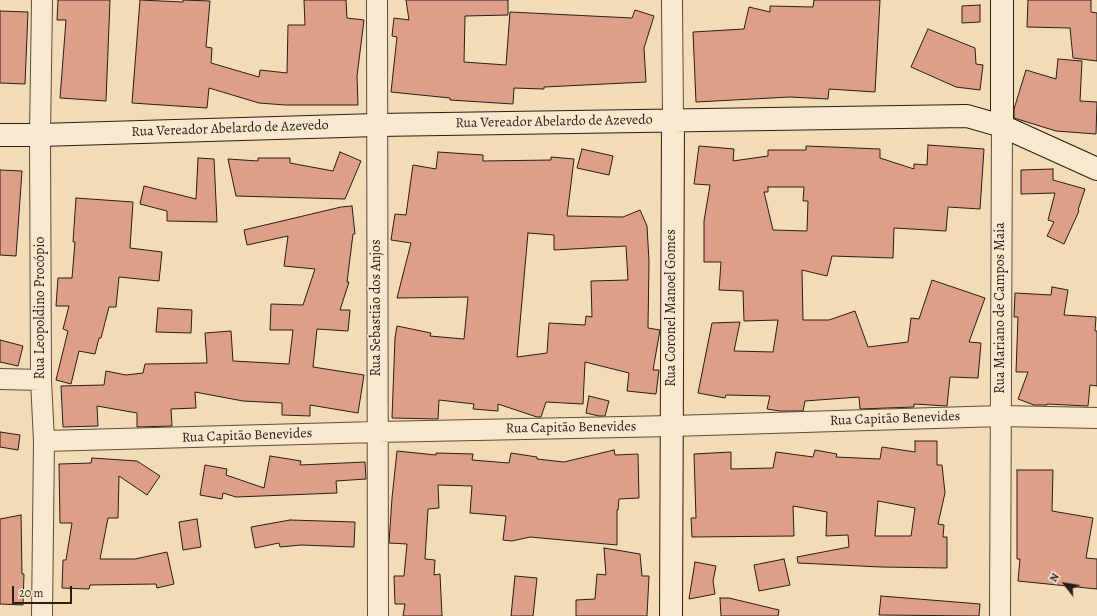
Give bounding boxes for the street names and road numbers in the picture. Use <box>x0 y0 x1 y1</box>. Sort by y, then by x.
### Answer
street label: Rua Vereador Abelardo de Azevedo <box>455 112 653 132</box>
street label: Rua Vereador Abelardo de Azevedo <box>131 117 329 141</box>
street label: Rua Mariano de Campos Maia <box>993 222 1009 394</box>
street label: Rua Coronel Manoel Gomes <box>664 229 680 387</box>
street label: Rua Leopoldino Procópio <box>33 237 49 379</box>
street label: Rua Sebastião dos Anjos <box>369 239 385 377</box>
street label: Rua Capitão Benevides <box>829 408 961 430</box>
street label: Rua Capitão Benevides <box>506 418 636 438</box>
street label: Rua Capitão Benevides <box>181 425 313 447</box>

